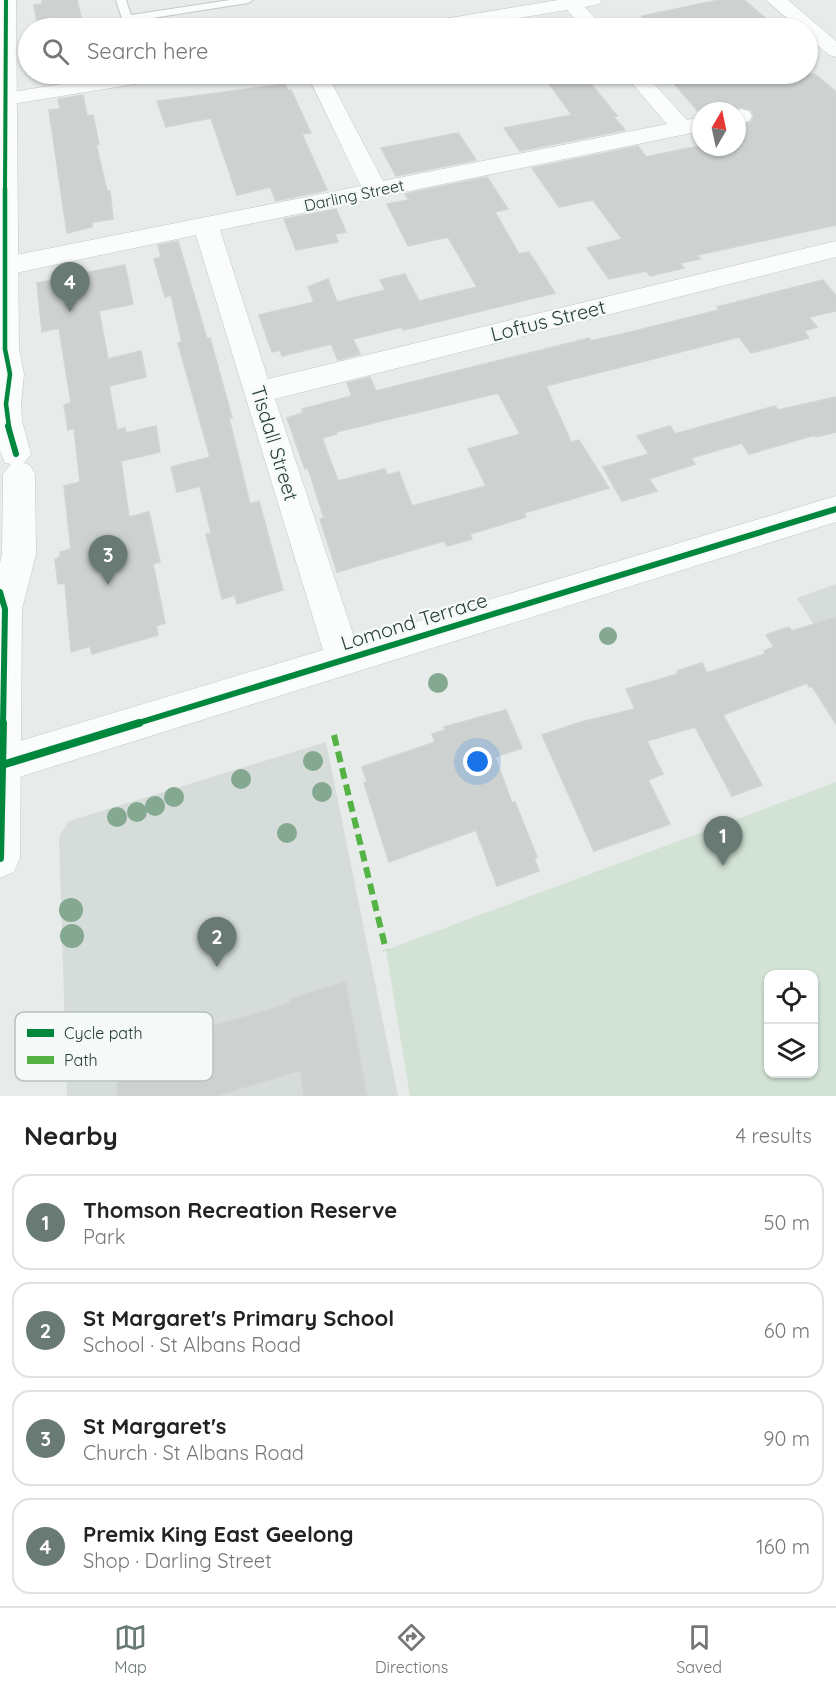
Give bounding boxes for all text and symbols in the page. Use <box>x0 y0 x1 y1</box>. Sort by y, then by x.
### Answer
search box <box>18 18 818 84</box>
icon: search <box>39 35 72 68</box>
text: Search here <box>87 37 208 65</box>
north arrow <box>692 102 746 156</box>
street label: Darling Street <box>302 175 406 215</box>
pin: 4 <box>50 262 90 312</box>
street label: Loftus Street <box>488 294 608 346</box>
street label: Tisdall Street <box>246 382 304 504</box>
pin: 3 <box>88 536 128 585</box>
street label: Lomond Terrace <box>338 587 490 655</box>
your location <box>463 747 492 776</box>
pin: 1 <box>704 816 742 866</box>
pin: 2 <box>198 918 236 967</box>
map controls <box>764 970 818 1078</box>
button: locate <box>764 970 818 1024</box>
legend <box>15 1012 213 1081</box>
text: Cycle path <box>64 1023 143 1043</box>
button: layers <box>764 1024 818 1078</box>
text: Path <box>64 1050 98 1070</box>
text: Nearby <box>24 1119 118 1152</box>
text: 4 results <box>736 1123 812 1148</box>
text: Thomson Recreation Reserve <box>83 1196 397 1224</box>
text: 1 <box>42 1210 49 1235</box>
text: 50 m <box>764 1210 810 1235</box>
text: Park <box>83 1224 125 1249</box>
text: St Margaret's Primary School <box>83 1304 394 1332</box>
text: 2 <box>40 1318 51 1343</box>
text: 60 m <box>764 1318 810 1343</box>
text: School · St Albans Road <box>83 1332 301 1357</box>
text: St Margaret's <box>83 1412 226 1440</box>
text: 3 <box>40 1426 51 1451</box>
text: 90 m <box>763 1426 810 1451</box>
text: Church · St Albans Road <box>83 1440 304 1465</box>
text: Premix King East Geelong <box>83 1520 354 1548</box>
text: 4 <box>40 1534 51 1559</box>
text: 160 m <box>756 1534 810 1559</box>
text: Shop · Darling Street <box>83 1548 272 1573</box>
tab: Map <box>114 1621 147 1677</box>
tab: Directions <box>375 1621 448 1677</box>
tab: Saved <box>676 1621 722 1677</box>

